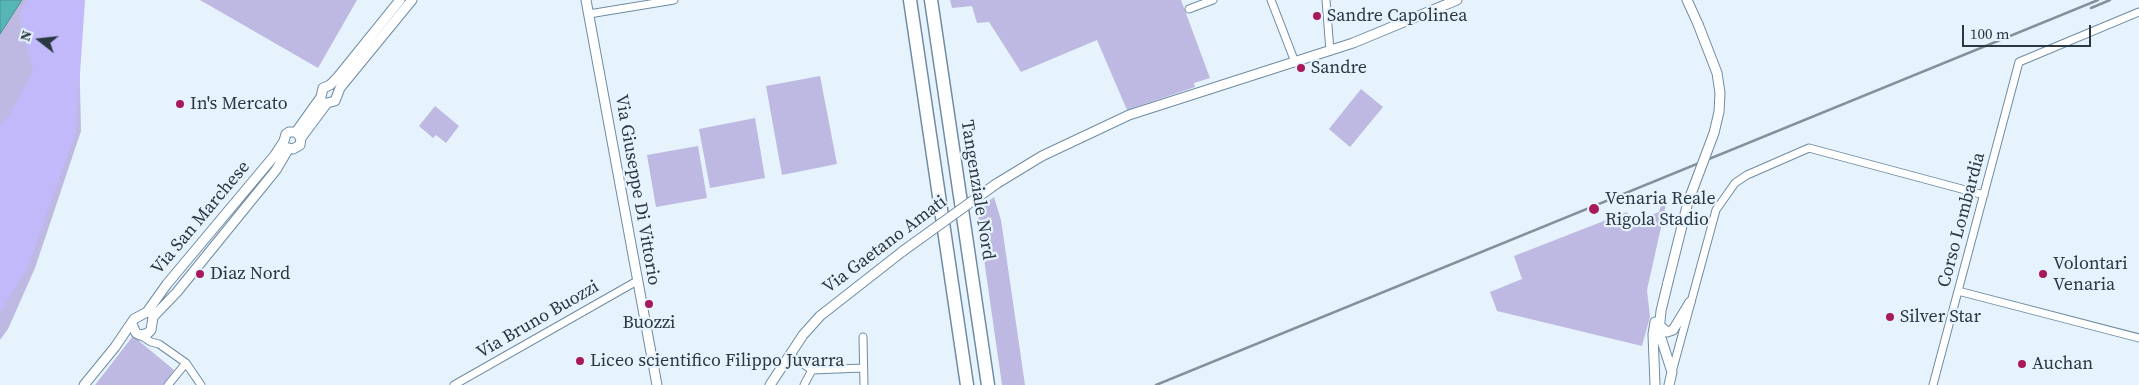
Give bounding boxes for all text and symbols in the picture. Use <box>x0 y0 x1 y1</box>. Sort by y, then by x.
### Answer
place label: Sandre Capolinea <box>1327 5 1467 27</box>
marker: Sandre Capolinea <box>1311 10 1323 22</box>
north arrow <box>15 15 65 65</box>
scale bar <box>1964 15 2093 47</box>
text: 100 m <box>1970 23 2010 44</box>
text: N <box>15 28 37 44</box>
place label: Sandre <box>1311 57 1367 79</box>
marker: Sandre <box>1295 62 1307 74</box>
place label: In's Mercato <box>190 93 288 115</box>
street label: Via Giuseppe Di Vittorio <box>610 93 664 287</box>
marker: In's Mercato <box>174 98 186 110</box>
street label: Tangenziale Nord <box>955 119 999 261</box>
street label: Corso Lombardia <box>1934 150 1990 290</box>
street label: Via San Marchese <box>147 157 255 279</box>
place label: Venaria Reale Rigola Stadio <box>1605 188 1716 230</box>
street label: Via Gaetano Amati <box>819 191 951 299</box>
marker: Venaria Reale Rigola Stadio <box>1587 202 1601 216</box>
place label: Volontari Venaria <box>2053 253 2128 296</box>
place label: Diaz Nord <box>210 263 290 285</box>
marker: Diaz Nord <box>194 268 206 280</box>
marker: Volontari Venaria <box>2037 268 2049 280</box>
street label: Via Bruno Buozzi <box>473 276 603 364</box>
marker: Buozzi <box>643 298 655 310</box>
place label: Silver Star <box>1900 306 1981 328</box>
marker: Silver Star <box>1884 311 1896 323</box>
place label: Buozzi <box>623 312 675 334</box>
place label: Liceo scientifico Filippo Juvarra <box>590 350 845 372</box>
place label: Auchan <box>2032 353 2093 375</box>
marker: Liceo scientifico Filippo Juvarra <box>574 355 586 367</box>
marker: Auchan <box>2016 358 2028 370</box>

